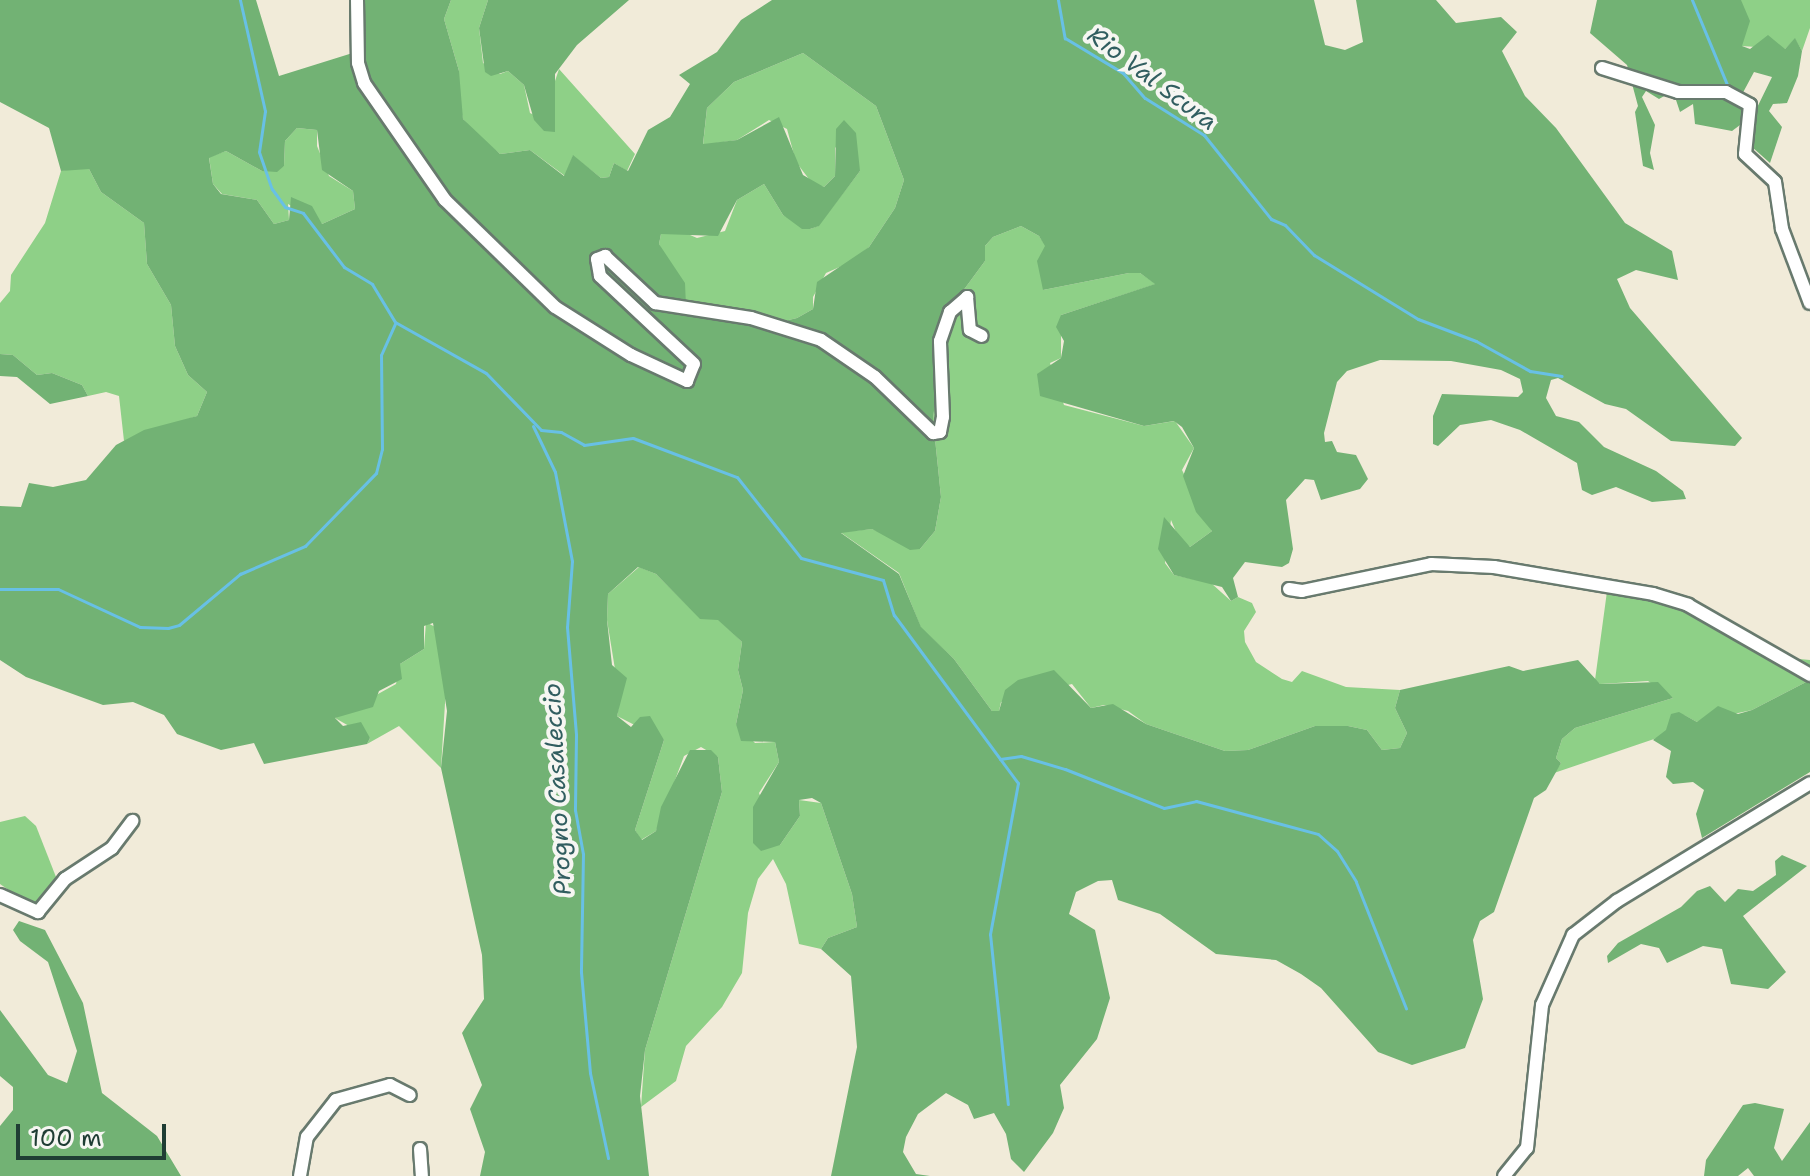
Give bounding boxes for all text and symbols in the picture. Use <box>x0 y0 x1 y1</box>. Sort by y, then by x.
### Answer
water label: Rio Val Scura <box>1082 21 1222 137</box>
water label: Progno Casaleccio <box>538 682 578 896</box>
scale bar <box>20 1108 170 1158</box>
text: 100 m <box>30 1122 102 1154</box>

